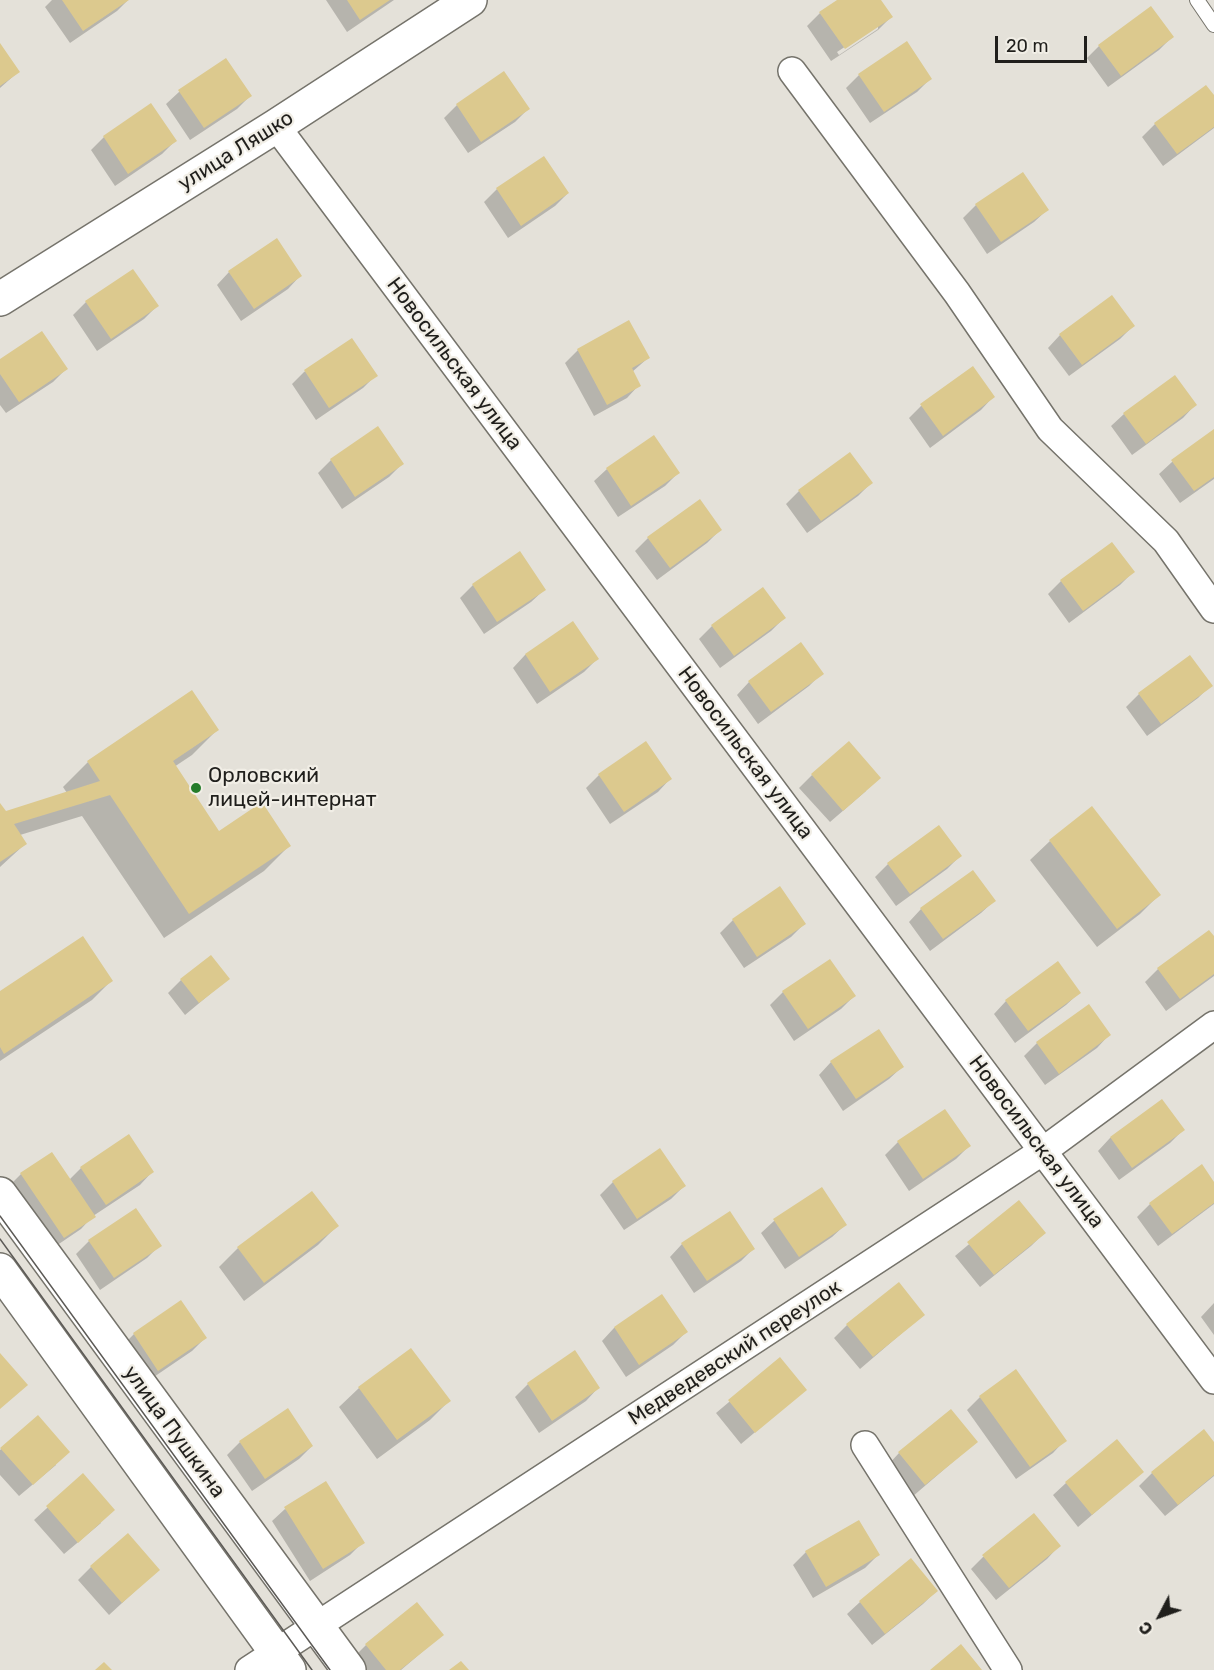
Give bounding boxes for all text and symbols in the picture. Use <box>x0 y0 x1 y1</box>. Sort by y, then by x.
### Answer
scale bar <box>998 24 1090 62</box>
text: 20 m <box>1006 35 1048 57</box>
street label: улица Ляшко <box>174 106 298 196</box>
street label: Новосильская улица <box>381 273 527 455</box>
street label: Новосильская улица <box>672 662 818 844</box>
place label: Орловский лицей-интернат <box>208 763 376 813</box>
marker: Орловский лицей-интернат <box>189 781 203 795</box>
street label: Новосильская улица <box>963 1051 1109 1233</box>
street label: Медведевский переулок <box>624 1275 846 1431</box>
street label: улица Пушкина <box>118 1361 230 1503</box>
north arrow <box>1130 1586 1190 1646</box>
text: С <box>1135 1618 1157 1639</box>

